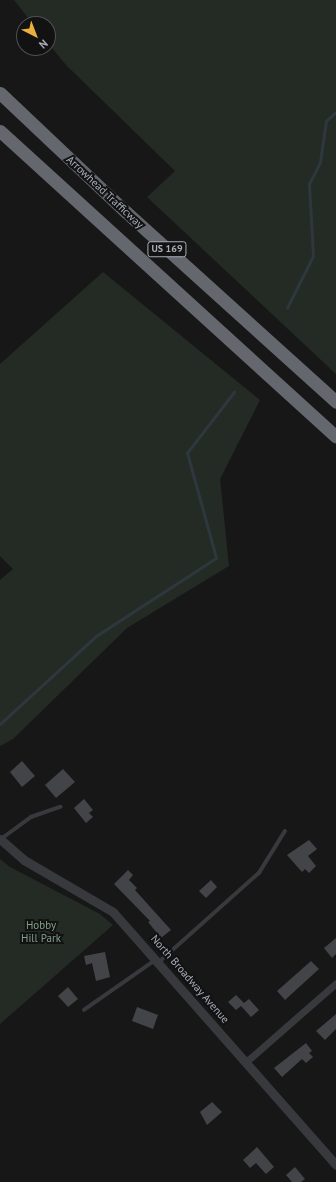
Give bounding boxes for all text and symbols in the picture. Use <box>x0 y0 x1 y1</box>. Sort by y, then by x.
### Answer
north arrow <box>16 16 56 56</box>
text: N <box>36 37 51 52</box>
street label: Arrowhead Trafficway <box>64 153 146 231</box>
road number: US 169 <box>147 241 187 257</box>
park label: Hobby Hill Park <box>21 919 61 945</box>
street label: North Broadway Avenue <box>148 932 232 1026</box>

